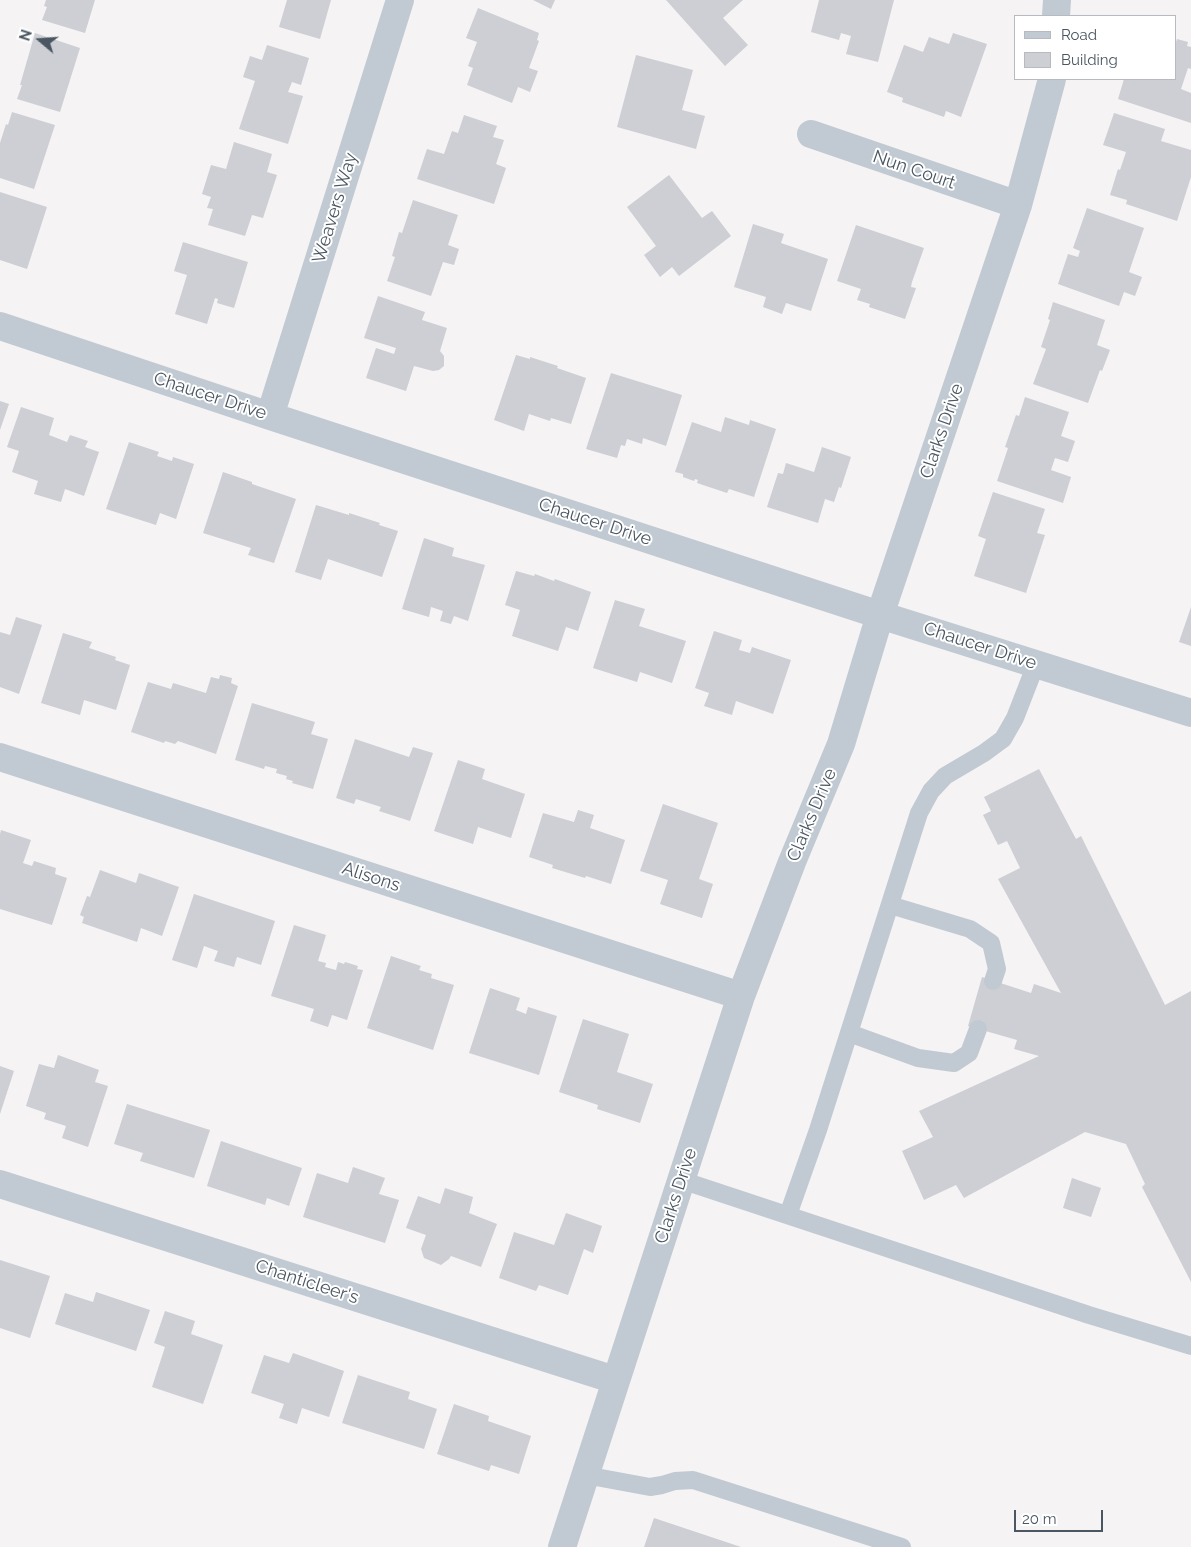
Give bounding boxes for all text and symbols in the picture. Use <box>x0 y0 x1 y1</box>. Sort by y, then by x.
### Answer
north arrow <box>15 15 65 65</box>
legend <box>1014 15 1176 80</box>
text: Road <box>1061 26 1097 44</box>
text: N <box>16 28 35 43</box>
text: Building <box>1061 51 1118 69</box>
street label: Nun Court <box>870 146 958 194</box>
street label: Weavers Way <box>308 150 362 266</box>
street label: Chaucer Drive <box>151 368 269 424</box>
street label: Clarks Drive <box>916 381 968 481</box>
street label: Chaucer Drive <box>536 494 654 550</box>
street label: Chaucer Drive <box>921 618 1039 674</box>
street label: Clarks Drive <box>783 765 841 865</box>
street label: Alisons <box>339 858 403 896</box>
street label: Clarks Drive <box>650 1146 702 1246</box>
street label: Chanticleer's <box>253 1255 361 1309</box>
scale bar <box>1016 1500 1105 1532</box>
text: 20 m <box>1022 1510 1057 1528</box>

